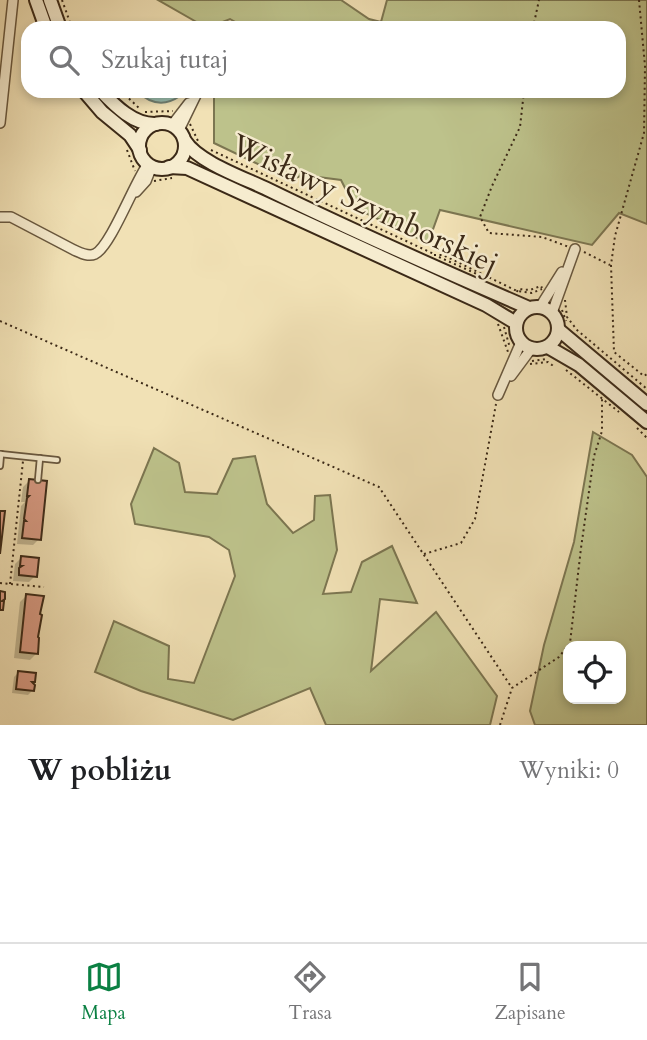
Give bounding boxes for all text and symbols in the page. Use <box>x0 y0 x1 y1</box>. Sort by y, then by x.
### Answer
search box <box>21 21 626 98</box>
icon: search <box>45 41 83 79</box>
text: Szukaj tutaj <box>101 42 229 77</box>
street label: Wisławy Szymborskiej <box>224 124 505 284</box>
map controls <box>563 641 626 704</box>
button: locate <box>563 641 626 704</box>
text: W pobliżu <box>28 750 172 791</box>
text: Wyniki: 0 <box>519 755 619 786</box>
tab: Mapa <box>81 958 126 1026</box>
tab: Trasa <box>288 958 332 1026</box>
tab: Zapisane <box>494 958 566 1026</box>

